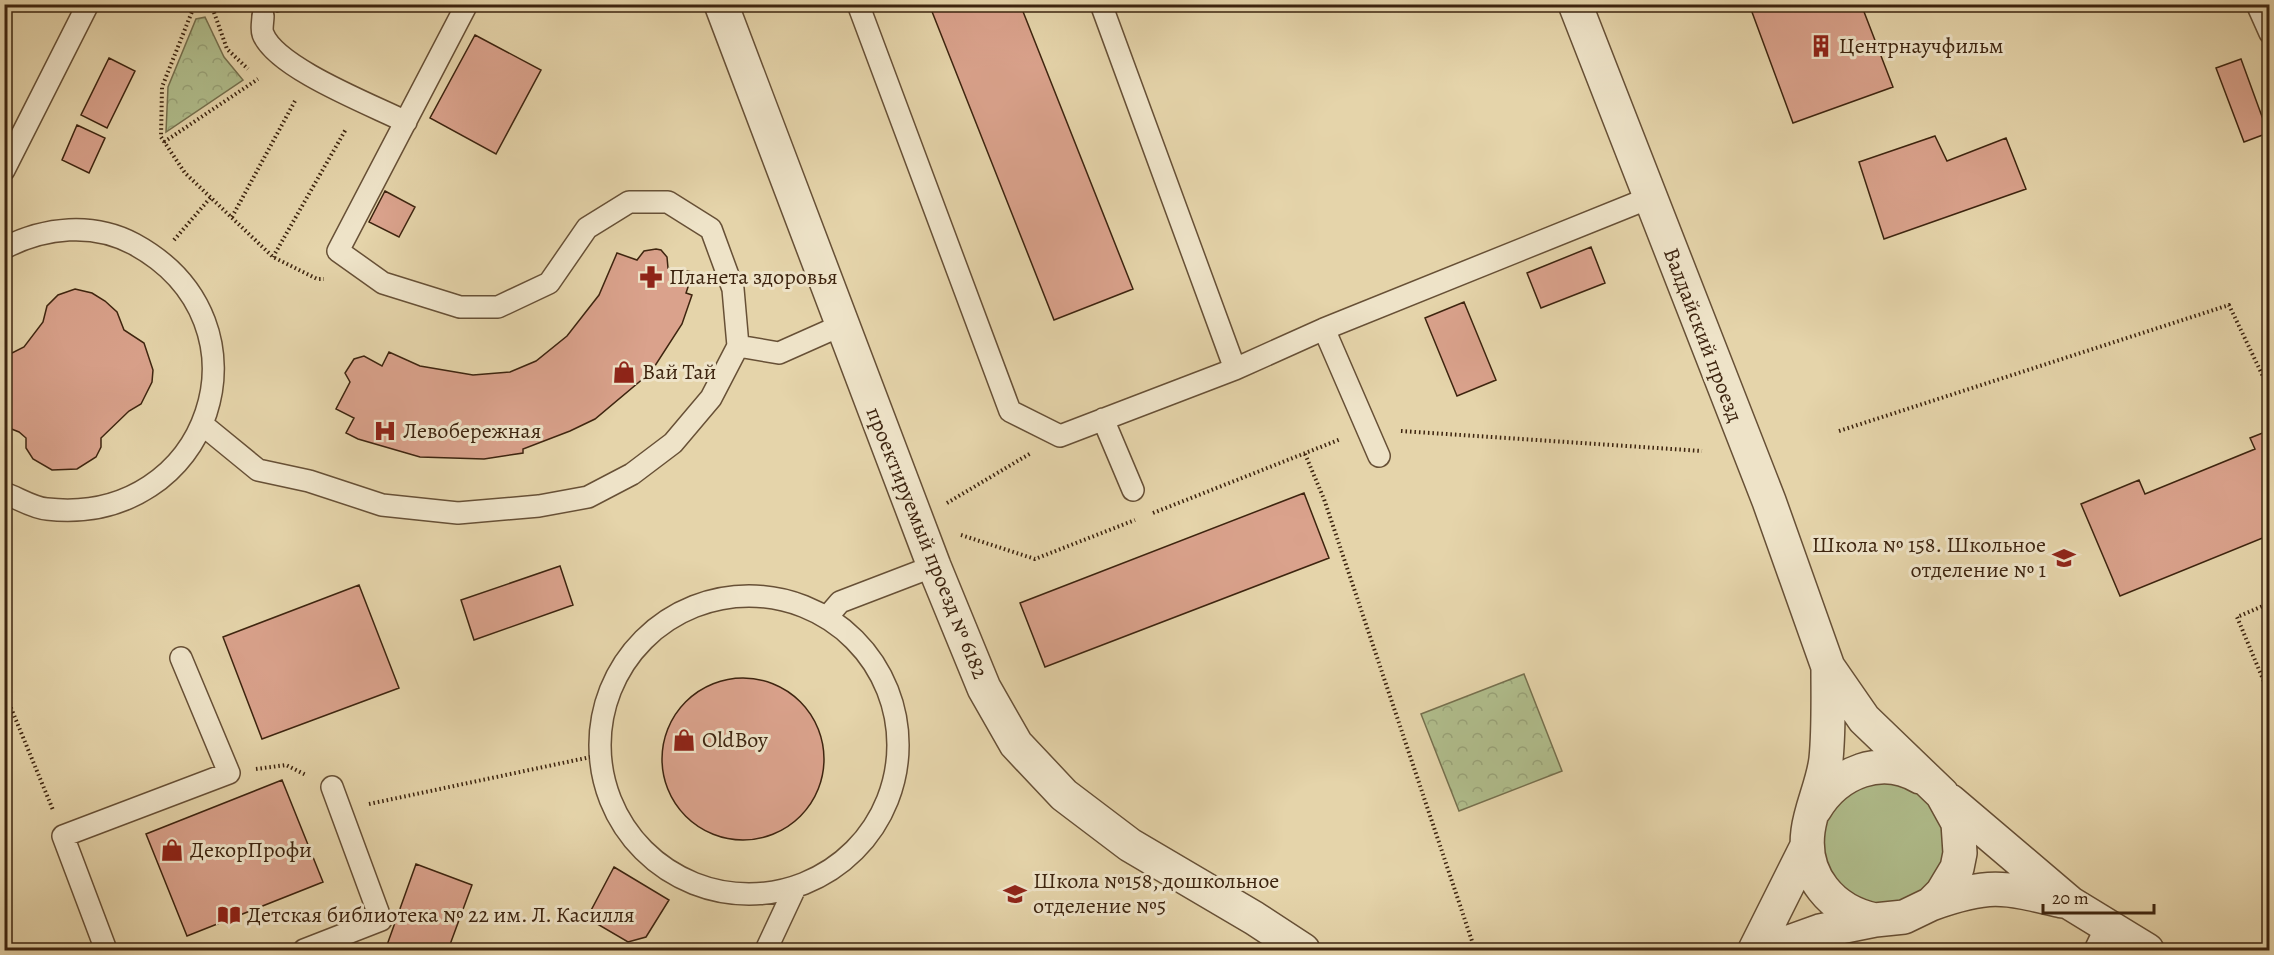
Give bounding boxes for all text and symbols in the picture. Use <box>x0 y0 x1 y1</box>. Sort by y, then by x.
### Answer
place label: Центрнаучфильм <box>1839 31 2003 61</box>
building icon: Центрнаучфильм <box>1808 33 1834 59</box>
street label: Валдайский проезд <box>1656 243 1750 427</box>
place label: Планета здоровья <box>669 262 838 292</box>
pharmacy icon: Планета здоровья <box>638 264 664 290</box>
place label: Вай Тай <box>642 357 716 387</box>
shop icon: Вай Тай <box>611 359 637 385</box>
street label: проектируемый проезд № 6182 <box>859 403 995 683</box>
place label: Левобережная <box>403 416 541 446</box>
hospital icon: Левобережная <box>372 418 398 444</box>
place label: Школа № 158. Школьное отделение № 1 <box>1812 530 2046 585</box>
school or university icon: Школа № 158. Школьное отделение № 1 <box>2051 545 2077 571</box>
place label: OldBoy <box>702 725 768 755</box>
shop icon: OldBoy <box>671 727 697 753</box>
place label: ДекорПрофи <box>190 835 312 865</box>
shop icon: ДекорПрофи <box>159 837 185 863</box>
place label: Школа №158, дошкольное отделение №5 <box>1033 866 1279 921</box>
scale bar <box>2043 877 2154 915</box>
school or university icon: Школа №158, дошкольное отделение №5 <box>1002 881 1028 907</box>
text: 20 m <box>2052 886 2089 910</box>
place label: Детская библиотека № 22 им. Л. Касилля <box>247 900 635 930</box>
library icon: Детская библиотека № 22 им. Л. Касилля <box>216 902 242 928</box>

